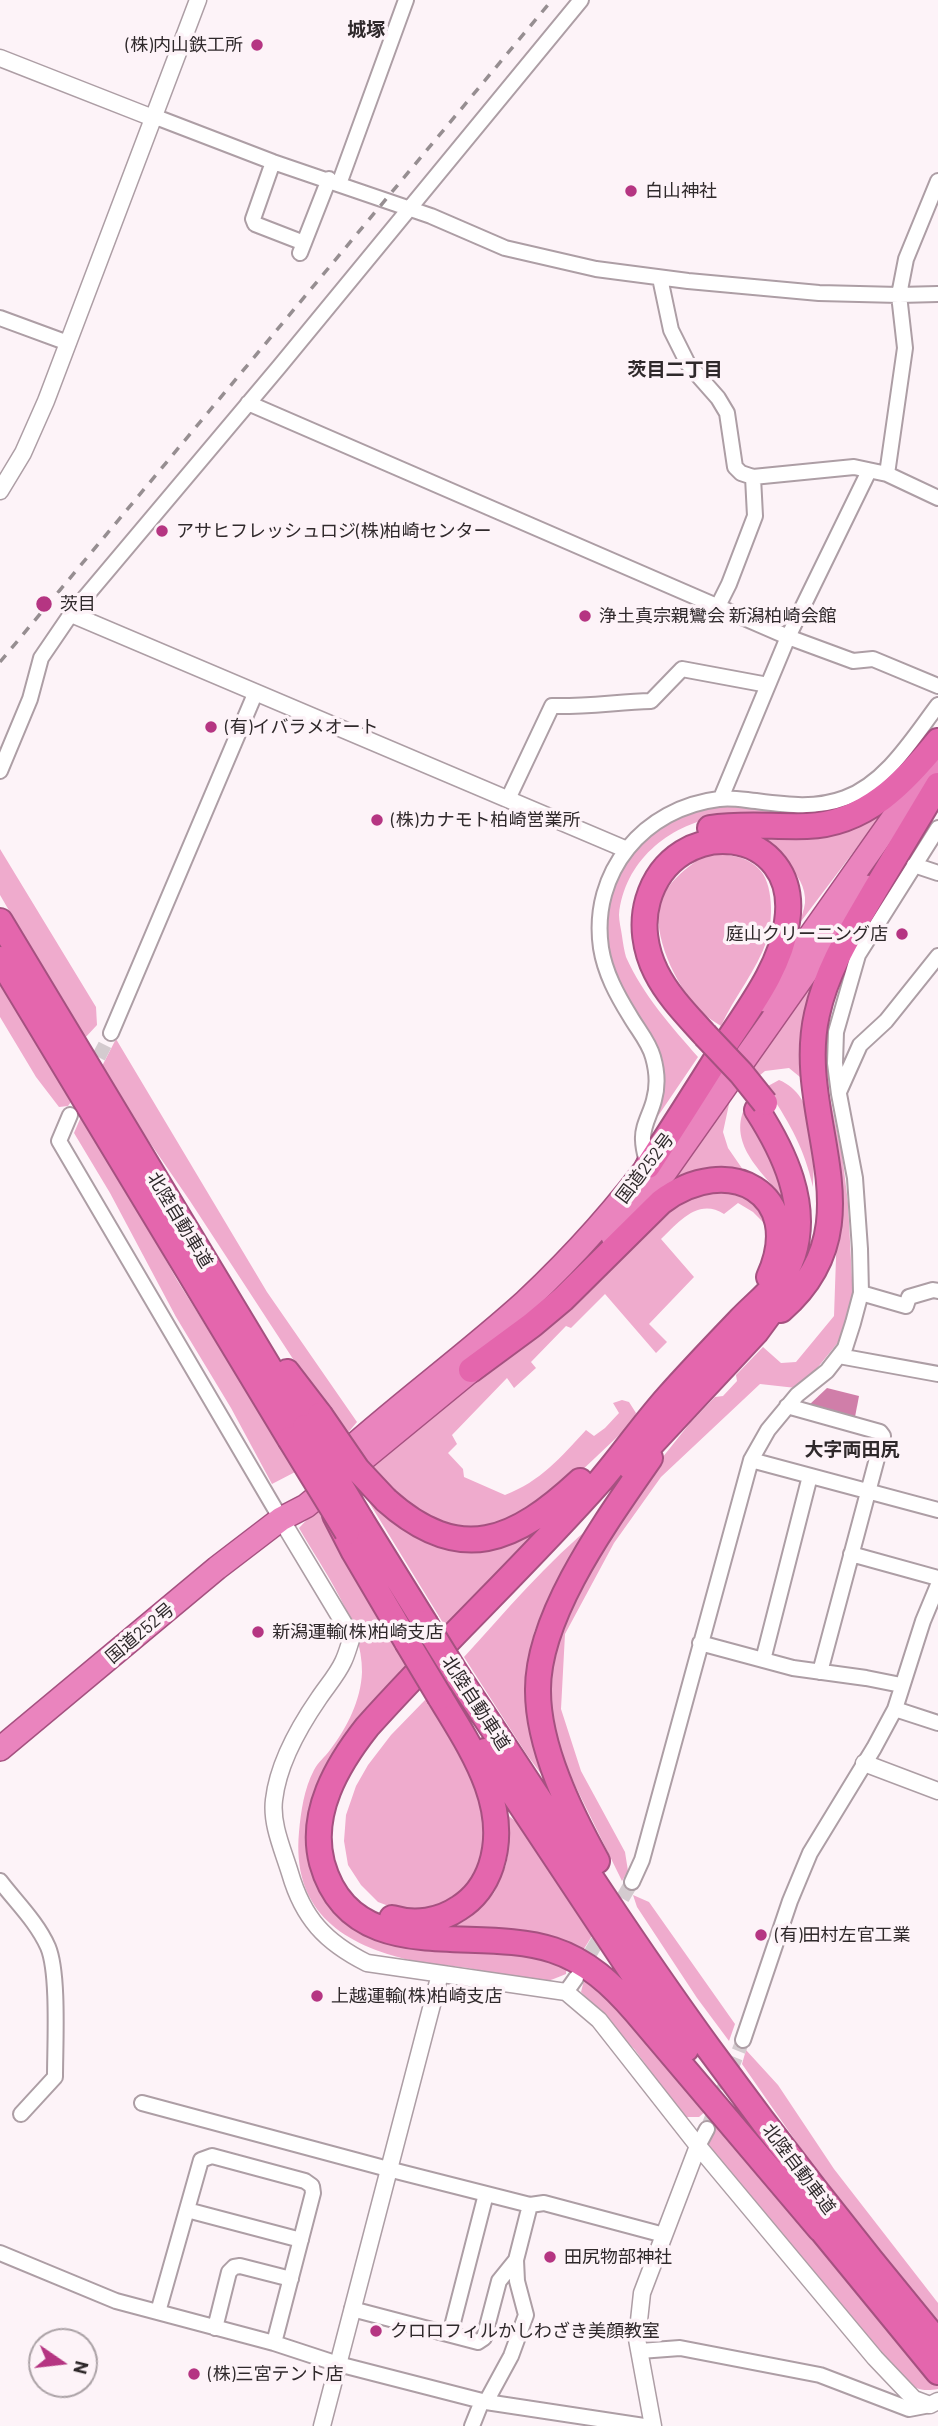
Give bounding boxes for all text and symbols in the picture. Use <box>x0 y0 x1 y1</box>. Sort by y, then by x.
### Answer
district label: 城塚 <box>347 19 385 41</box>
place label: (株)内山鉄工所 <box>126 34 243 56</box>
marker: (株)内山鉄工所 <box>249 37 265 53</box>
place label: 白山神社 <box>645 180 717 202</box>
marker: 白山神社 <box>623 183 639 199</box>
district label: 茨目二丁目 <box>628 359 722 381</box>
place label: アサヒフレッシュロジ(株)柏崎センター <box>176 520 491 542</box>
marker: アサヒフレッシュロジ(株)柏崎センター <box>154 523 170 539</box>
place label: 茨目 <box>60 593 96 615</box>
marker: 茨目 <box>34 594 54 614</box>
place label: 浄土真宗親鸞会 新潟柏崎会館 <box>599 605 837 627</box>
marker: 浄土真宗親鸞会 新潟柏崎会館 <box>577 608 593 624</box>
place label: (有)イバラメオート <box>225 716 378 738</box>
marker: (有)イバラメオート <box>203 719 219 735</box>
place label: (株)カナモト柏崎営業所 <box>391 809 580 831</box>
marker: (株)カナモト柏崎営業所 <box>369 812 385 828</box>
place label: 庭山クリーニング店 <box>726 923 888 945</box>
marker: 庭山クリーニング店 <box>894 926 910 942</box>
street label: 国道252号 <box>612 1129 678 1207</box>
street label: 北陸自動車道 <box>143 1168 217 1272</box>
district label: 大字両田尻 <box>805 1439 899 1461</box>
street label: 国道252号 <box>101 1598 179 1668</box>
place label: 新潟運輸(株)柏崎支店 <box>272 1621 443 1643</box>
marker: 新潟運輸(株)柏崎支店 <box>250 1624 266 1640</box>
street label: 北陸自動車道 <box>438 1652 514 1754</box>
place label: (有)田村左官工業 <box>775 1924 910 1946</box>
marker: (有)田村左官工業 <box>753 1927 769 1943</box>
place label: 上越運輸(株)柏崎支店 <box>331 1985 502 2007</box>
marker: 上越運輸(株)柏崎支店 <box>309 1988 325 2004</box>
street label: 北陸自動車道 <box>758 2119 840 2219</box>
place label: 田尻物部神社 <box>564 2246 672 2268</box>
marker: 田尻物部神社 <box>542 2249 558 2265</box>
place label: クロロフィルかしわざき美顔教室 <box>390 2320 660 2342</box>
marker: クロロフィルかしわざき美顔教室 <box>368 2323 384 2339</box>
north arrow <box>28 2328 98 2398</box>
text: N <box>69 2359 95 2377</box>
place label: (株)三宮テント店 <box>208 2363 343 2385</box>
marker: (株)三宮テント店 <box>186 2366 202 2382</box>

